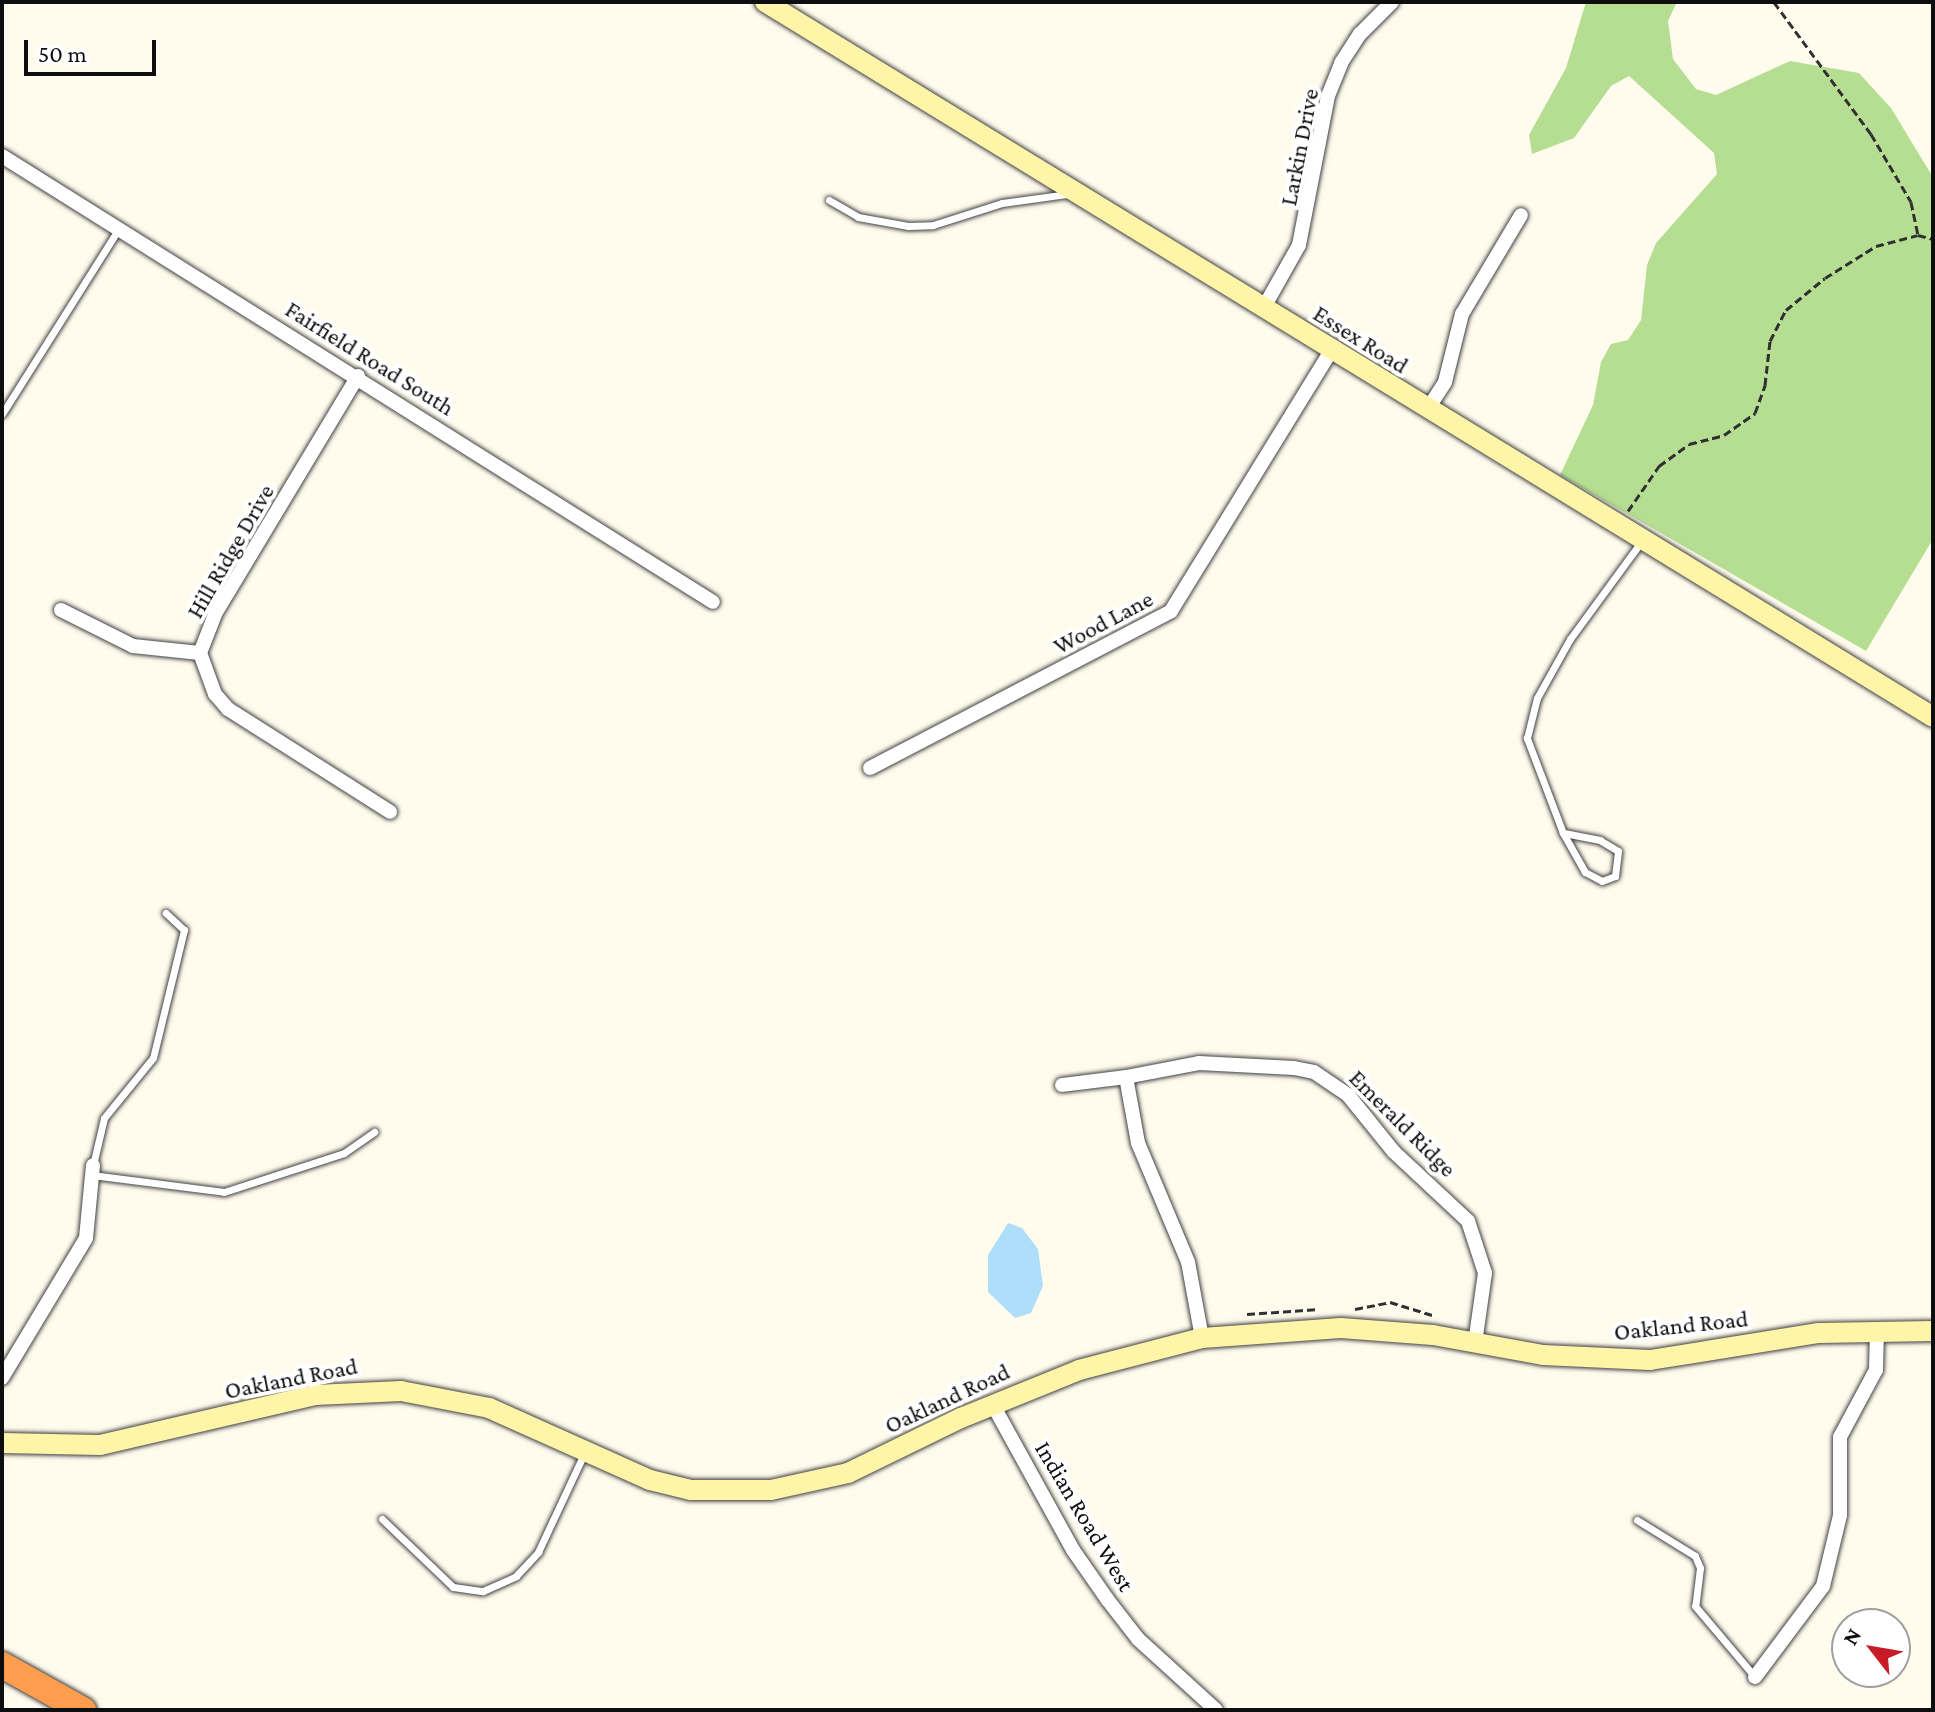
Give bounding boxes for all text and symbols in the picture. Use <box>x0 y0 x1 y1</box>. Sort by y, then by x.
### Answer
scale bar <box>28 24 160 74</box>
text: 50 m <box>38 40 87 67</box>
street label: Larkin Drive <box>1274 86 1324 208</box>
street label: Fairfield Road South <box>280 294 460 422</box>
street label: Essex Road <box>1308 299 1414 379</box>
street label: Hill Ridge Drive <box>180 479 280 623</box>
street label: Wood Lane <box>1048 584 1158 660</box>
street label: Emerald Ridge <box>1343 1063 1463 1183</box>
street label: Oakland Road <box>1612 1304 1750 1346</box>
street label: Oakland Road <box>222 1351 360 1405</box>
street label: Oakland Road <box>880 1356 1014 1440</box>
street label: Indian Road West <box>1029 1436 1141 1596</box>
north arrow <box>1831 1608 1911 1688</box>
text: N <box>1837 1624 1866 1649</box>

